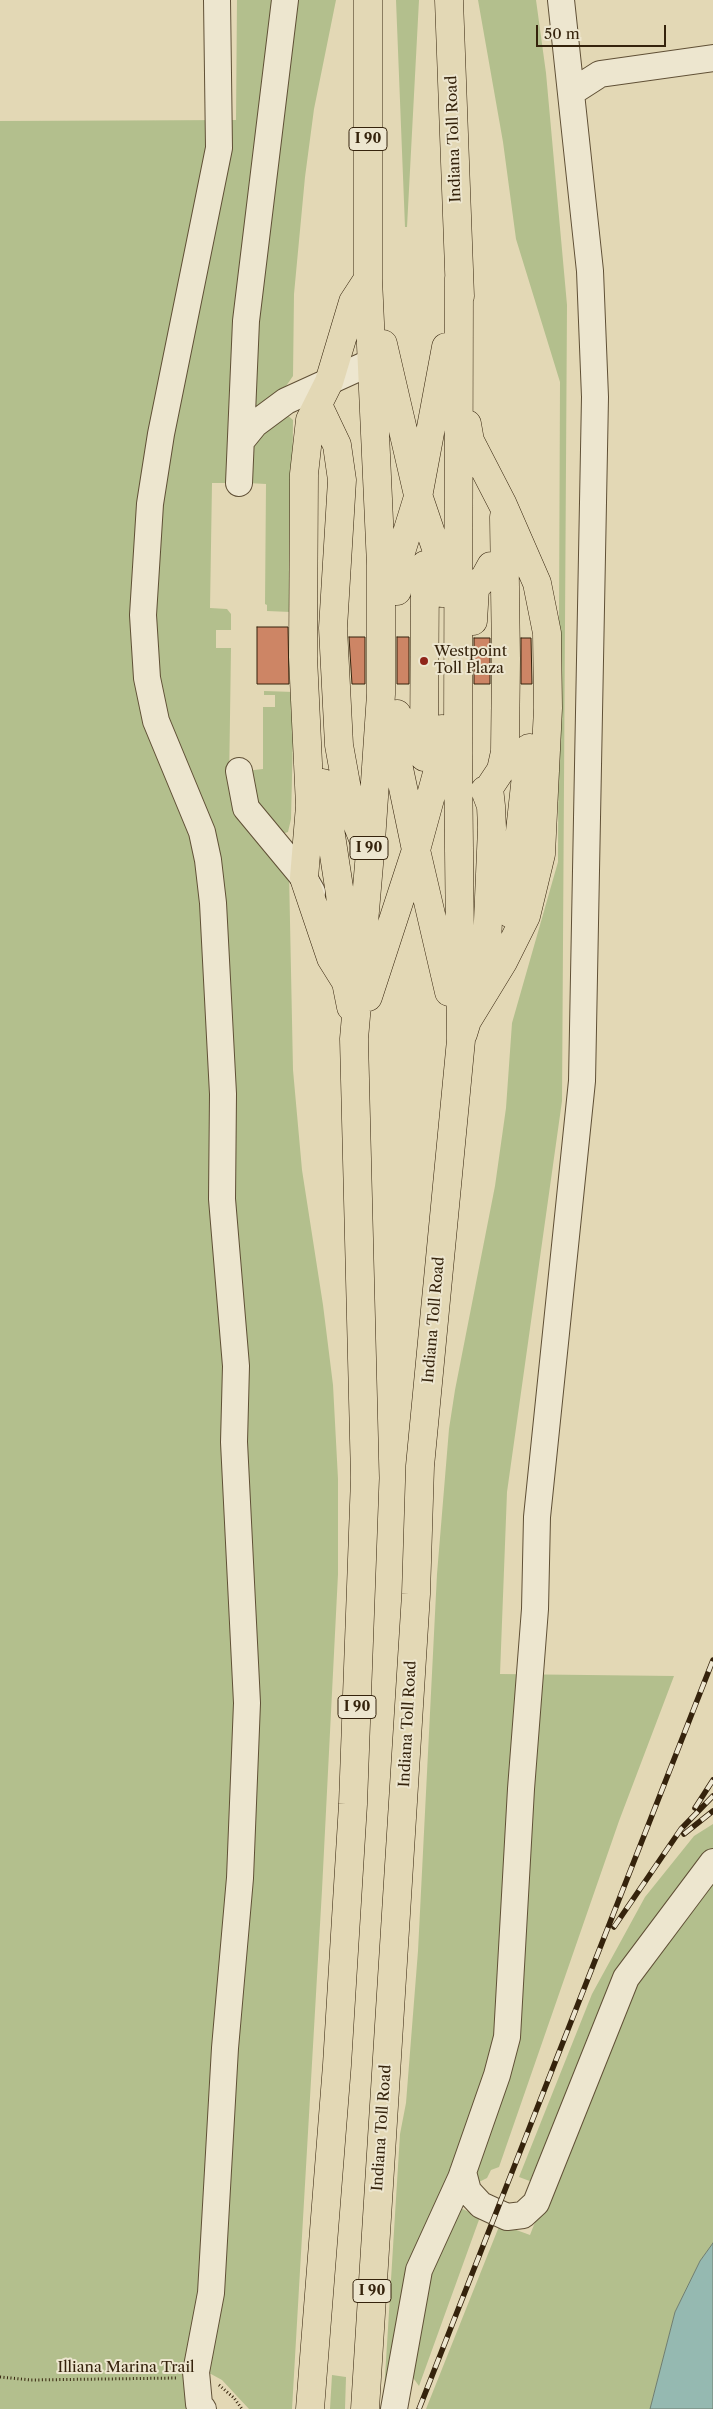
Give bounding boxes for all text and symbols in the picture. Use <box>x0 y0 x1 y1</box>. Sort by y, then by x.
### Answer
scale bar <box>538 15 668 47</box>
text: 50 m <box>544 24 580 43</box>
street label: Indiana Toll Road <box>443 75 465 203</box>
road number: I 90 <box>349 128 387 150</box>
place label: Westpoint Toll Plaza <box>434 643 507 678</box>
marker: Westpoint Toll Plaza <box>418 655 430 667</box>
road number: I 90 <box>350 836 388 860</box>
street label: Indiana Toll Road <box>420 1256 448 1384</box>
street label: Indiana Toll Road <box>396 1660 420 1788</box>
road number: I 90 <box>338 1695 376 1718</box>
street label: Indiana Toll Road <box>369 2064 395 2192</box>
road number: I 90 <box>353 2280 391 2302</box>
street label: Illiana Marina Trail <box>58 2359 194 2377</box>

